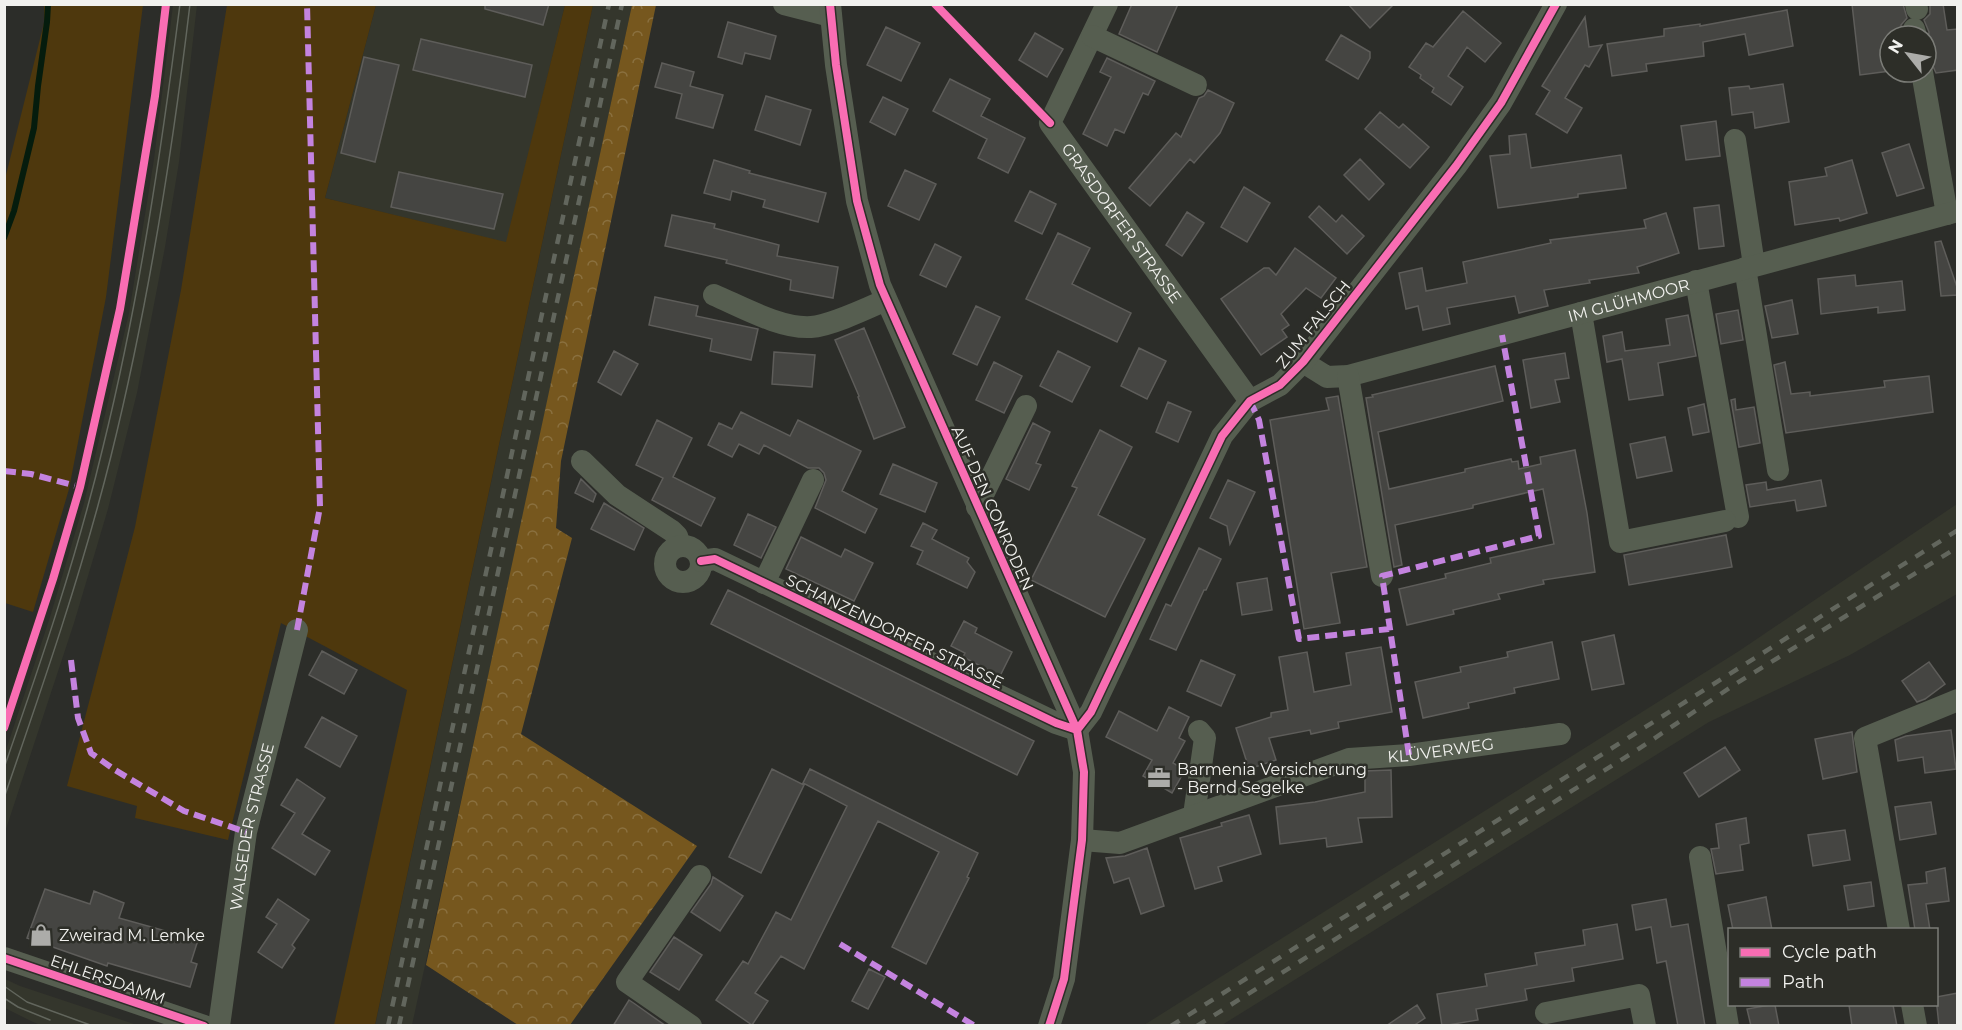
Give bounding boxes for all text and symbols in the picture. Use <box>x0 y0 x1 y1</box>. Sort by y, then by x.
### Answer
north arrow <box>1878 24 1938 84</box>
text: N <box>1884 36 1907 57</box>
street label: GRASDORFER STRASSE <box>1058 140 1185 307</box>
street label: IM GLÜHMOOR <box>1566 275 1692 326</box>
street label: ZUM FALSCH <box>1272 277 1354 372</box>
street label: AUF DEN CONRODEN <box>948 423 1038 594</box>
street label: SCHANZENDORFER STRASSE <box>783 570 1007 693</box>
street label: KLÜVERWEG <box>1387 734 1495 766</box>
street label: WALSEDER STRASSE <box>226 741 278 912</box>
place label: Barmenia Versicherung - Bernd Segelke <box>1177 760 1367 797</box>
office icon: Barmenia Versicherung - Bernd Segelke <box>1146 765 1172 791</box>
shop icon: Zweirad M. Lemke <box>28 922 54 948</box>
place label: Zweirad M. Lemke <box>59 926 205 945</box>
legend <box>1728 928 1938 1006</box>
text: Cycle path <box>1782 941 1877 963</box>
street label: EHLERSDAMM <box>48 951 168 1008</box>
text: Path <box>1782 971 1825 993</box>

